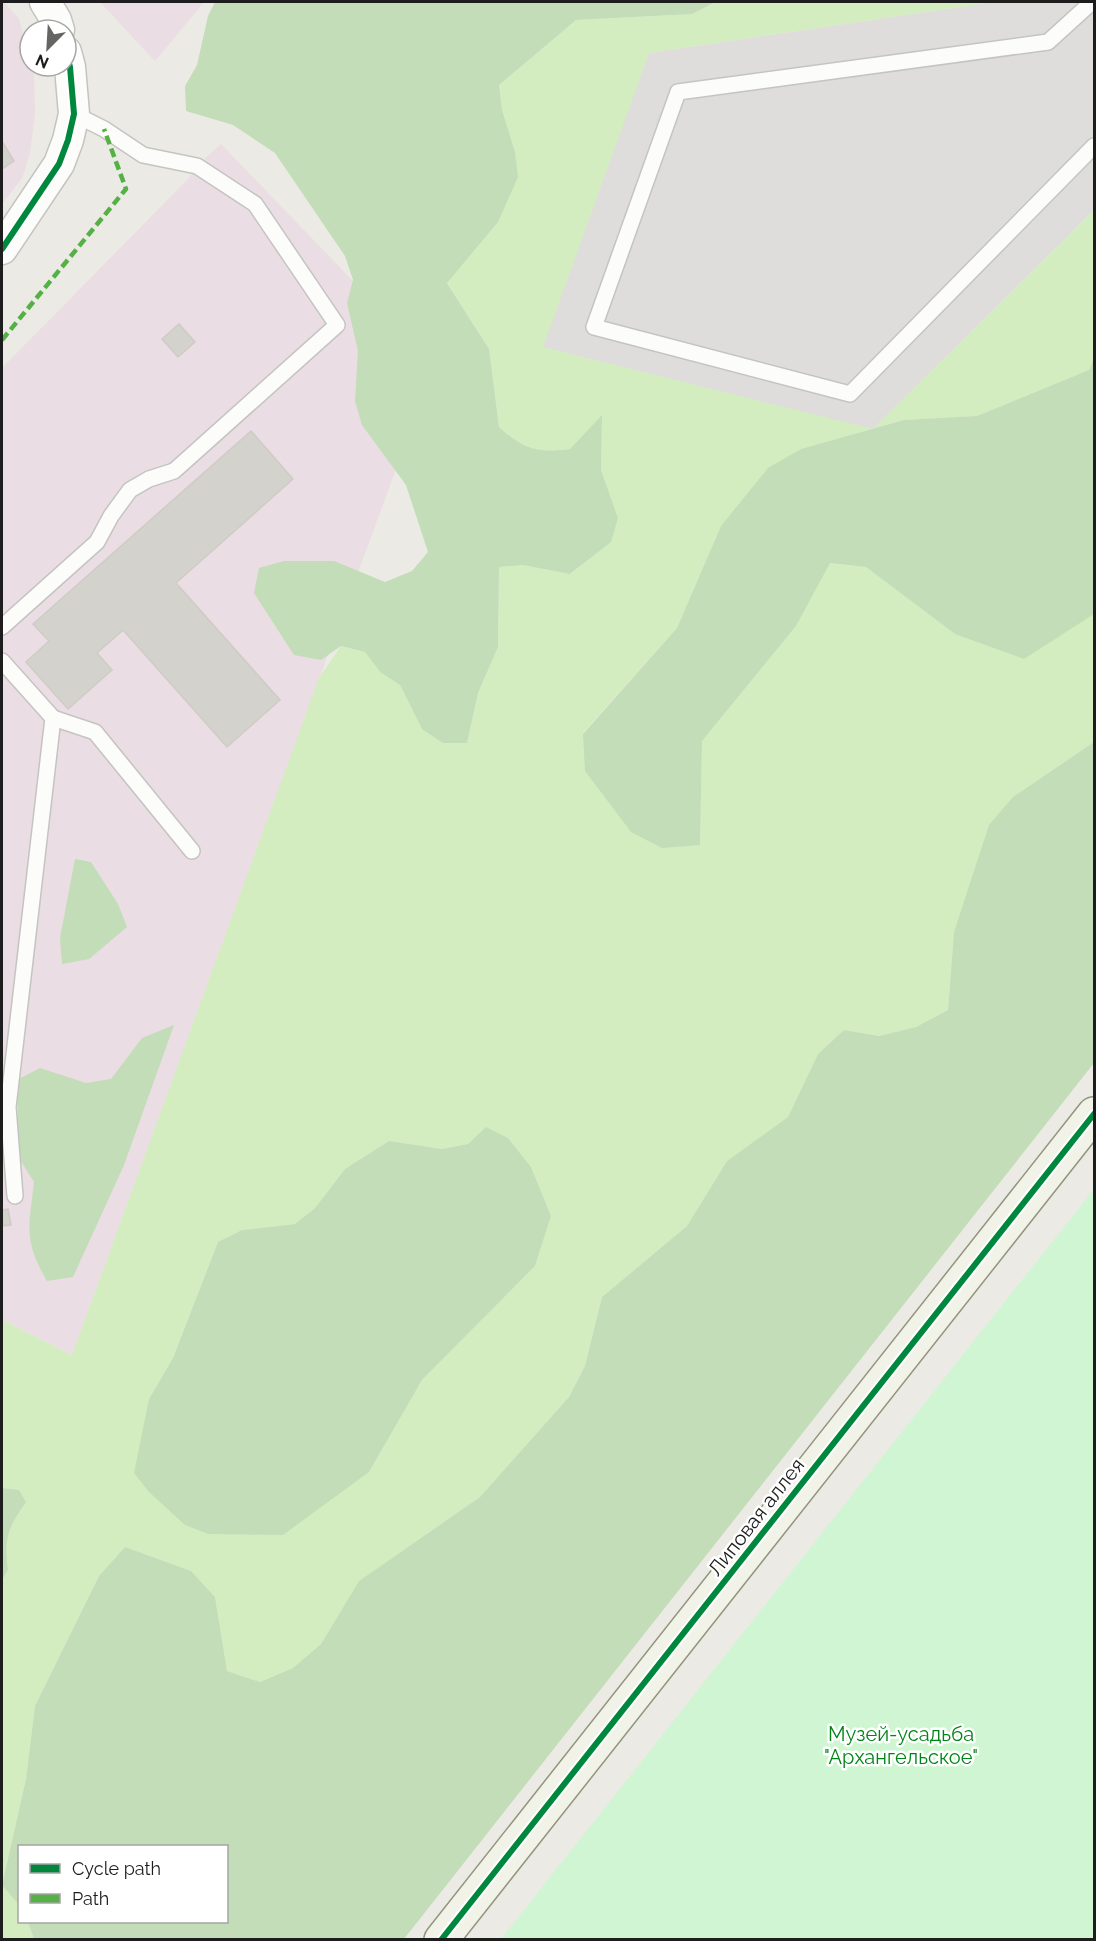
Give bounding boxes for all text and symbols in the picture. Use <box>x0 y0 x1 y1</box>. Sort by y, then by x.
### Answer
north arrow <box>18 18 78 78</box>
text: N <box>33 50 52 72</box>
street label: Липовая аллея <box>703 1453 809 1581</box>
park label: Музей-усадьба "Архангельское" <box>824 1722 978 1769</box>
legend <box>18 1845 228 1923</box>
text: Cycle path <box>72 1858 161 1879</box>
text: Path <box>72 1888 109 1909</box>

